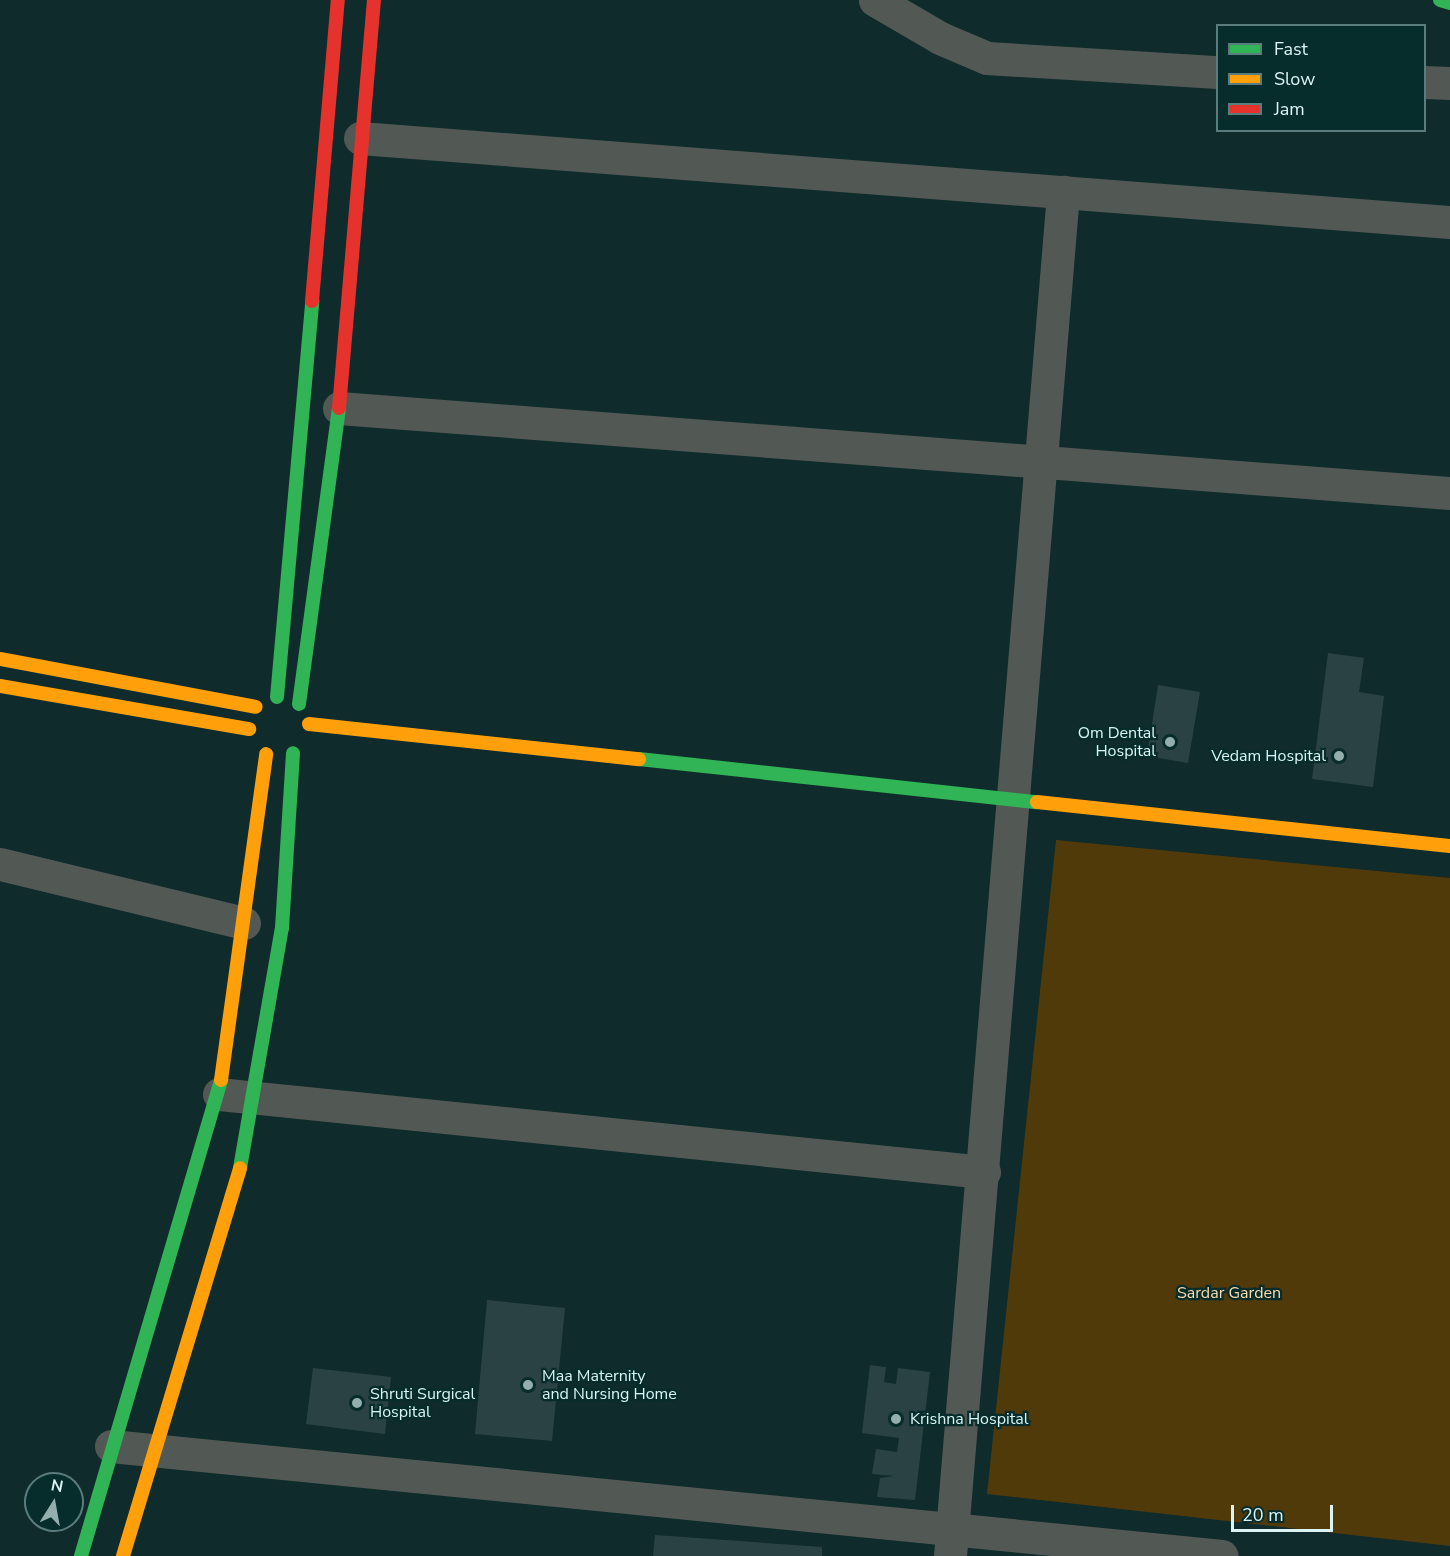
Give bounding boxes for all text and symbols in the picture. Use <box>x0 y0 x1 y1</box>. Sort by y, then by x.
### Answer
legend <box>1216 24 1426 132</box>
text: Fast <box>1274 37 1308 61</box>
text: Slow <box>1274 67 1315 91</box>
text: Jam <box>1274 97 1305 121</box>
place label: Om Dental Hospital <box>1078 723 1156 761</box>
marker: Om Dental Hospital <box>1161 733 1179 751</box>
place label: Vedam Hospital <box>1211 746 1326 766</box>
marker: Vedam Hospital <box>1330 747 1348 765</box>
park label: Sardar Garden <box>1177 1283 1281 1303</box>
place label: Maa Maternity and Nursing Home <box>542 1366 677 1404</box>
marker: Maa Maternity and Nursing Home <box>519 1376 537 1394</box>
place label: Shruti Surgical Hospital <box>370 1384 475 1422</box>
marker: Shruti Surgical Hospital <box>348 1394 366 1412</box>
place label: Krishna Hospital <box>910 1409 1029 1429</box>
marker: Krishna Hospital <box>887 1410 905 1428</box>
north arrow <box>24 1472 84 1532</box>
text: N <box>49 1474 65 1498</box>
scale bar <box>1234 1493 1336 1531</box>
text: 20 m <box>1242 1503 1284 1527</box>

